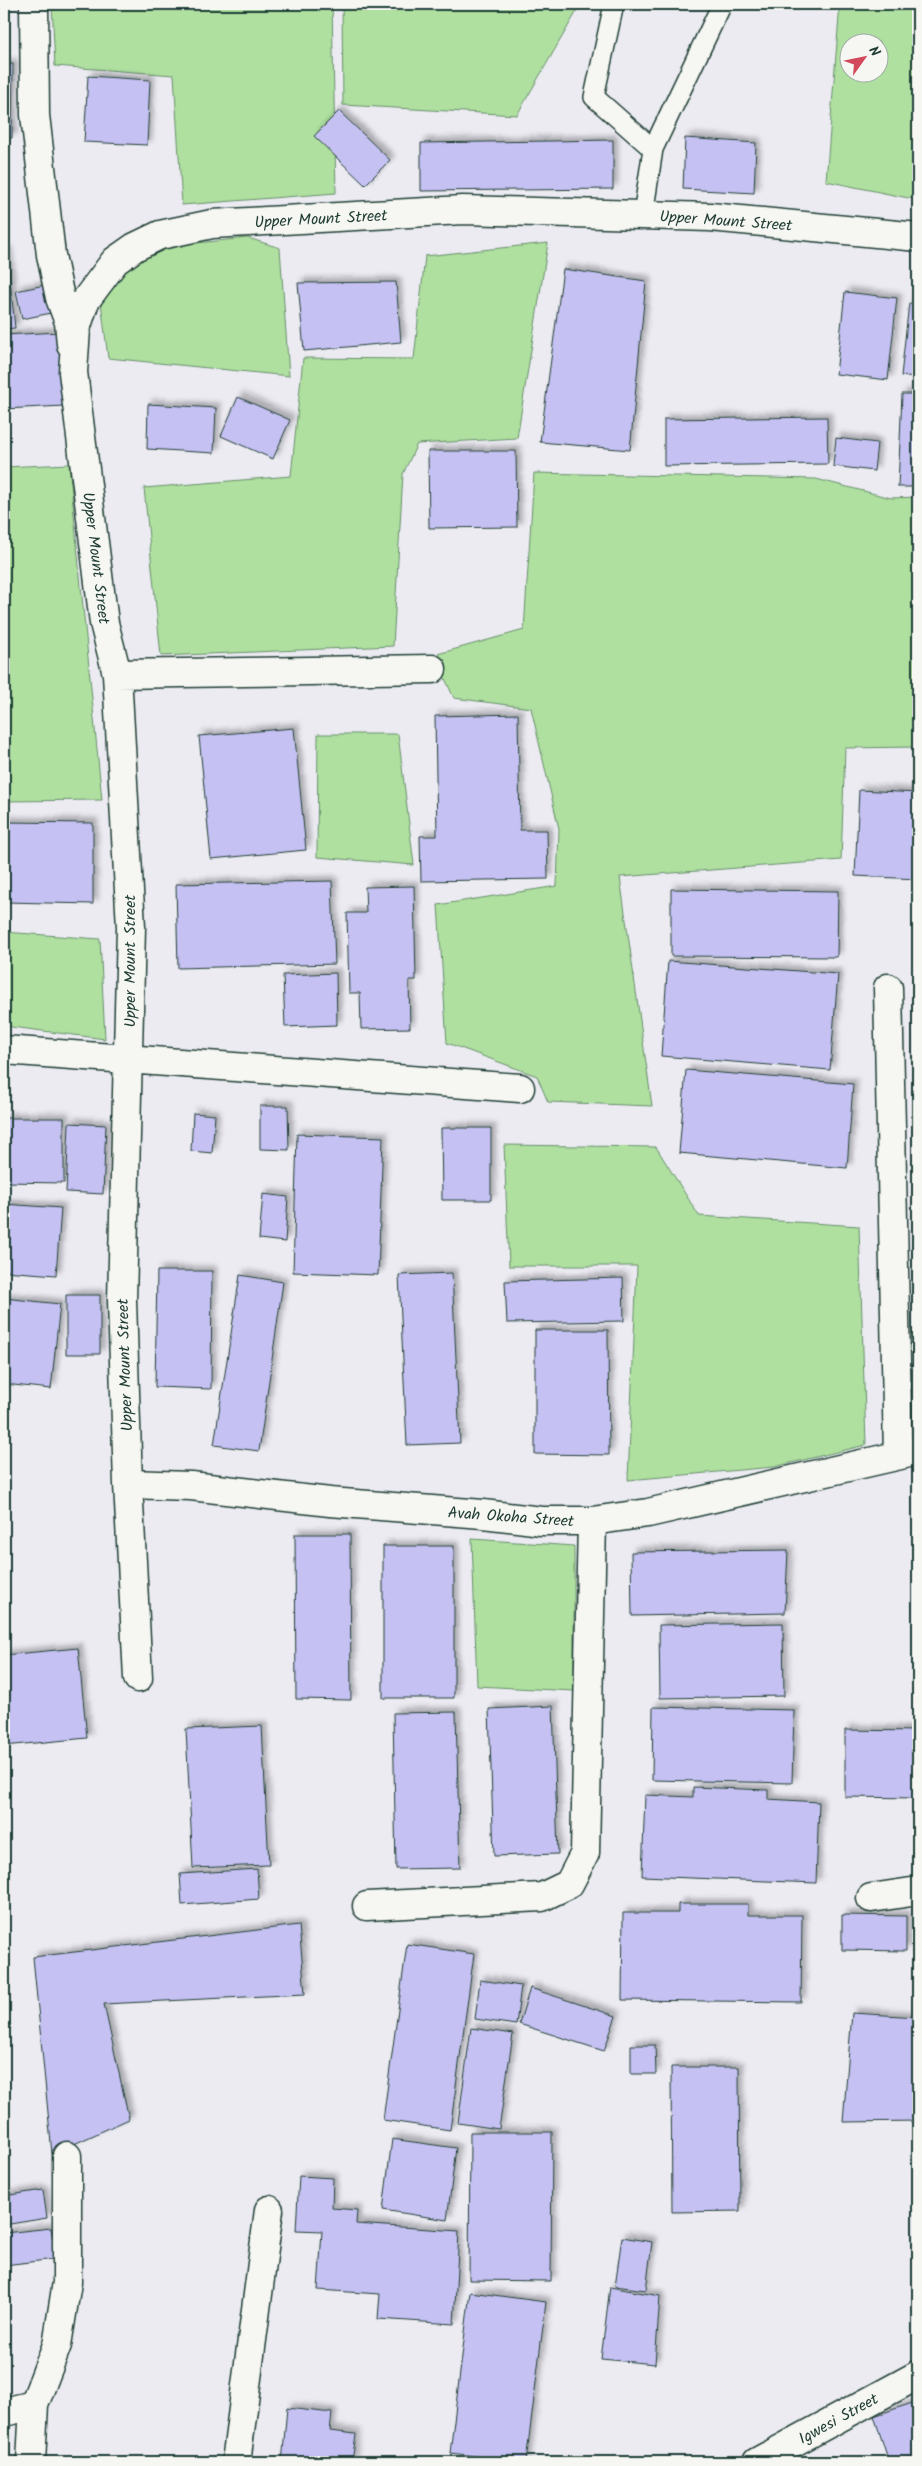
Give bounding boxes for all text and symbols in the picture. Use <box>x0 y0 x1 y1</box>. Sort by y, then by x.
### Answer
north arrow <box>840 32 890 82</box>
text: N <box>862 42 886 61</box>
street label: Upper Mount Street <box>254 203 389 235</box>
street label: Upper Mount Street <box>659 204 794 239</box>
street label: Upper Mount Street <box>75 491 116 627</box>
street label: Upper Mount Street <box>118 894 143 1028</box>
street label: Upper Mount Street <box>111 1297 140 1432</box>
street label: Avah Okoha Street <box>447 1501 576 1534</box>
street label: Igwesi Street <box>794 2387 884 2452</box>

